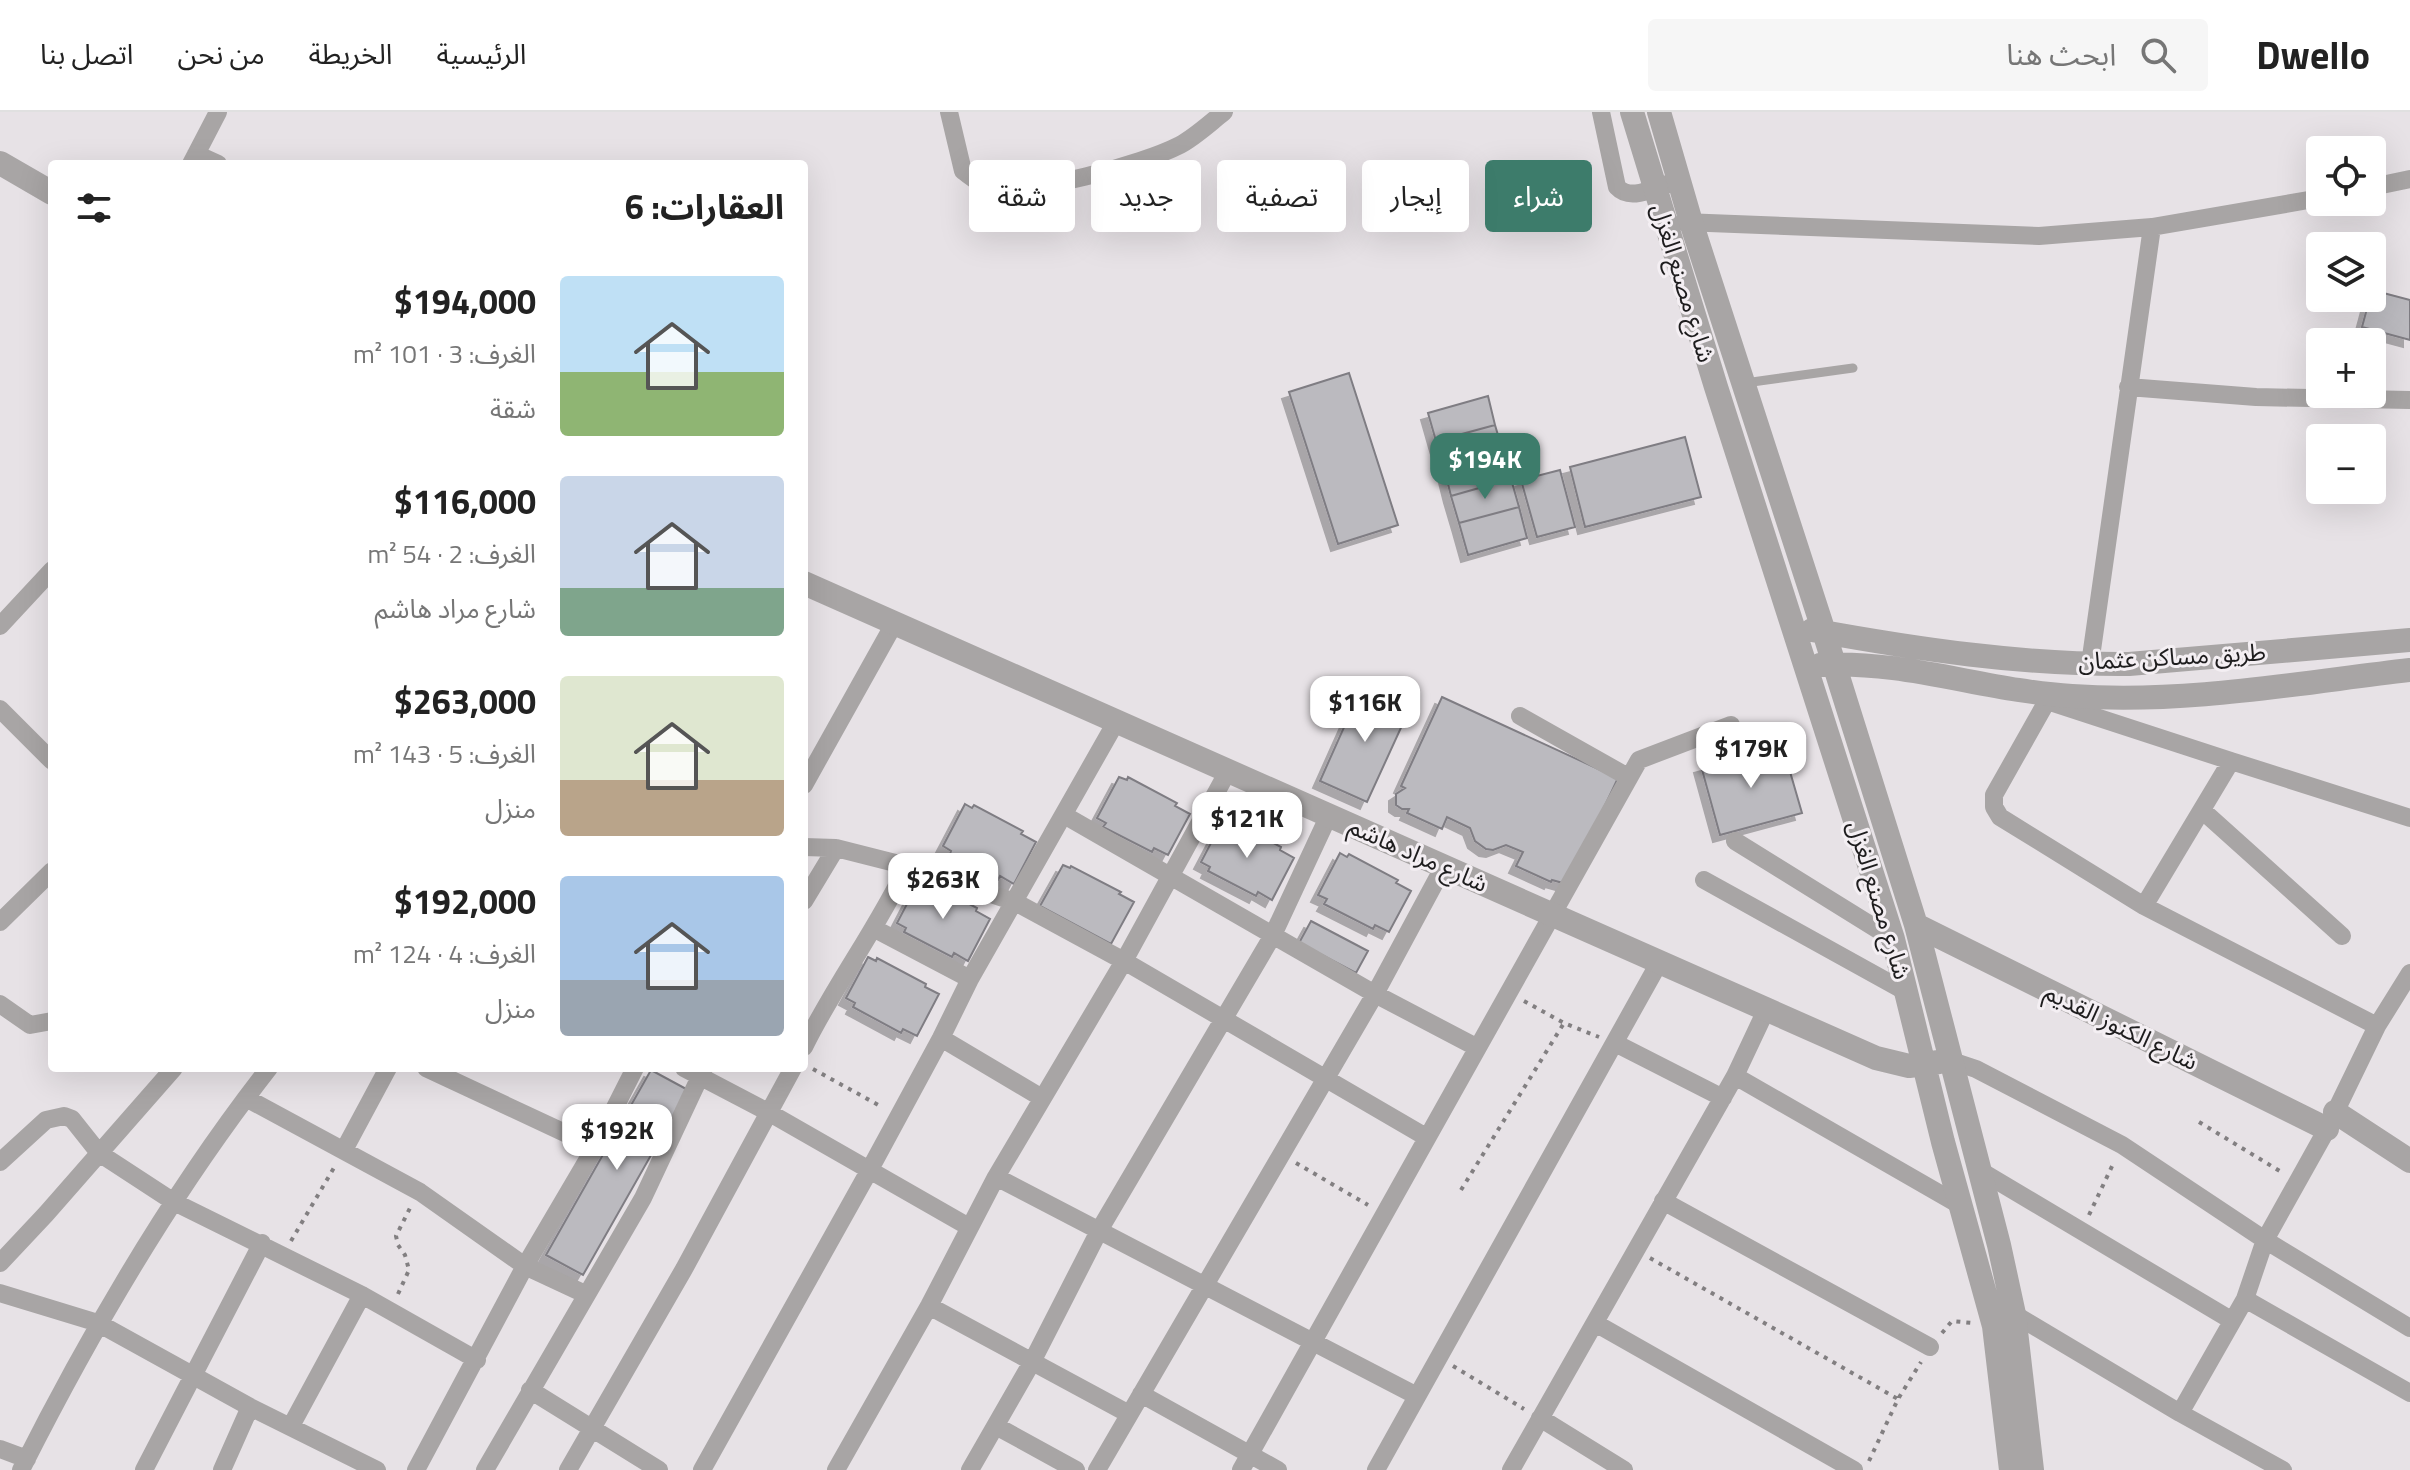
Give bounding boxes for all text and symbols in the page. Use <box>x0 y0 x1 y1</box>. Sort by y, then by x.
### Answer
search box <box>1648 19 2208 91</box>
text: Dwello <box>2256 26 2370 84</box>
text: ابحث هنا <box>2006 31 2116 77</box>
text: اتصل بنا <box>40 32 134 75</box>
text: من نحن <box>178 32 265 75</box>
text: الخريطة <box>309 32 393 75</box>
text: الرئيسية <box>437 32 527 75</box>
icon: search <box>2136 33 2180 77</box>
map controls <box>2306 136 2386 504</box>
button: locate <box>2306 136 2386 216</box>
chip: شقة <box>969 160 1075 232</box>
chip: جديد <box>1091 160 1201 232</box>
chip: تصفية <box>1217 160 1346 232</box>
chip: إيجار <box>1362 160 1469 232</box>
chip: شراء <box>1485 160 1592 232</box>
text: العقارات: 6 <box>625 180 784 232</box>
icon: filters <box>72 186 116 230</box>
street label: شارع مصنع الغزل <box>1643 199 1725 367</box>
button: layers <box>2306 232 2386 312</box>
text: $194,000 <box>394 275 536 327</box>
icon: home <box>624 308 720 404</box>
button: + <box>2306 328 2386 408</box>
text: الغرف: 3 · 101 m² <box>353 334 536 373</box>
text: شقة <box>490 389 536 428</box>
button: − <box>2306 424 2386 504</box>
pin: $194K <box>1429 433 1541 501</box>
text: $194K <box>1448 439 1522 478</box>
text: $116,000 <box>394 475 536 527</box>
icon: home <box>624 508 720 604</box>
text: الغرف: 2 · 54 m² <box>368 534 536 573</box>
text: شارع مراد هاشم <box>375 589 536 628</box>
street label: طريق مساكن عثمان <box>2077 633 2267 679</box>
text: $263,000 <box>394 675 536 727</box>
pin: $116K <box>1309 676 1421 744</box>
text: $116K <box>1328 682 1402 721</box>
icon: home <box>624 708 720 804</box>
pin: $179K <box>1695 722 1807 790</box>
text: $179K <box>1714 728 1788 767</box>
text: الغرف: 5 · 143 m² <box>353 734 536 773</box>
text: منزل <box>485 789 536 828</box>
pin: $121K <box>1191 792 1303 860</box>
text: $121K <box>1210 798 1284 837</box>
street label: شارع مراد هاشم <box>1343 807 1494 901</box>
street label: شارع مصنع الغزل <box>1839 816 1921 984</box>
pin: $263K <box>887 853 999 921</box>
text: $263K <box>906 859 980 898</box>
text: $192,000 <box>394 875 536 927</box>
icon: home <box>624 908 720 1004</box>
text: الغرف: 4 · 124 m² <box>353 934 536 973</box>
street label: شارع الكنوز القديم <box>2038 973 2204 1079</box>
text: منزل <box>485 989 536 1028</box>
pin: $192K <box>561 1104 673 1172</box>
text: $192K <box>580 1110 654 1149</box>

